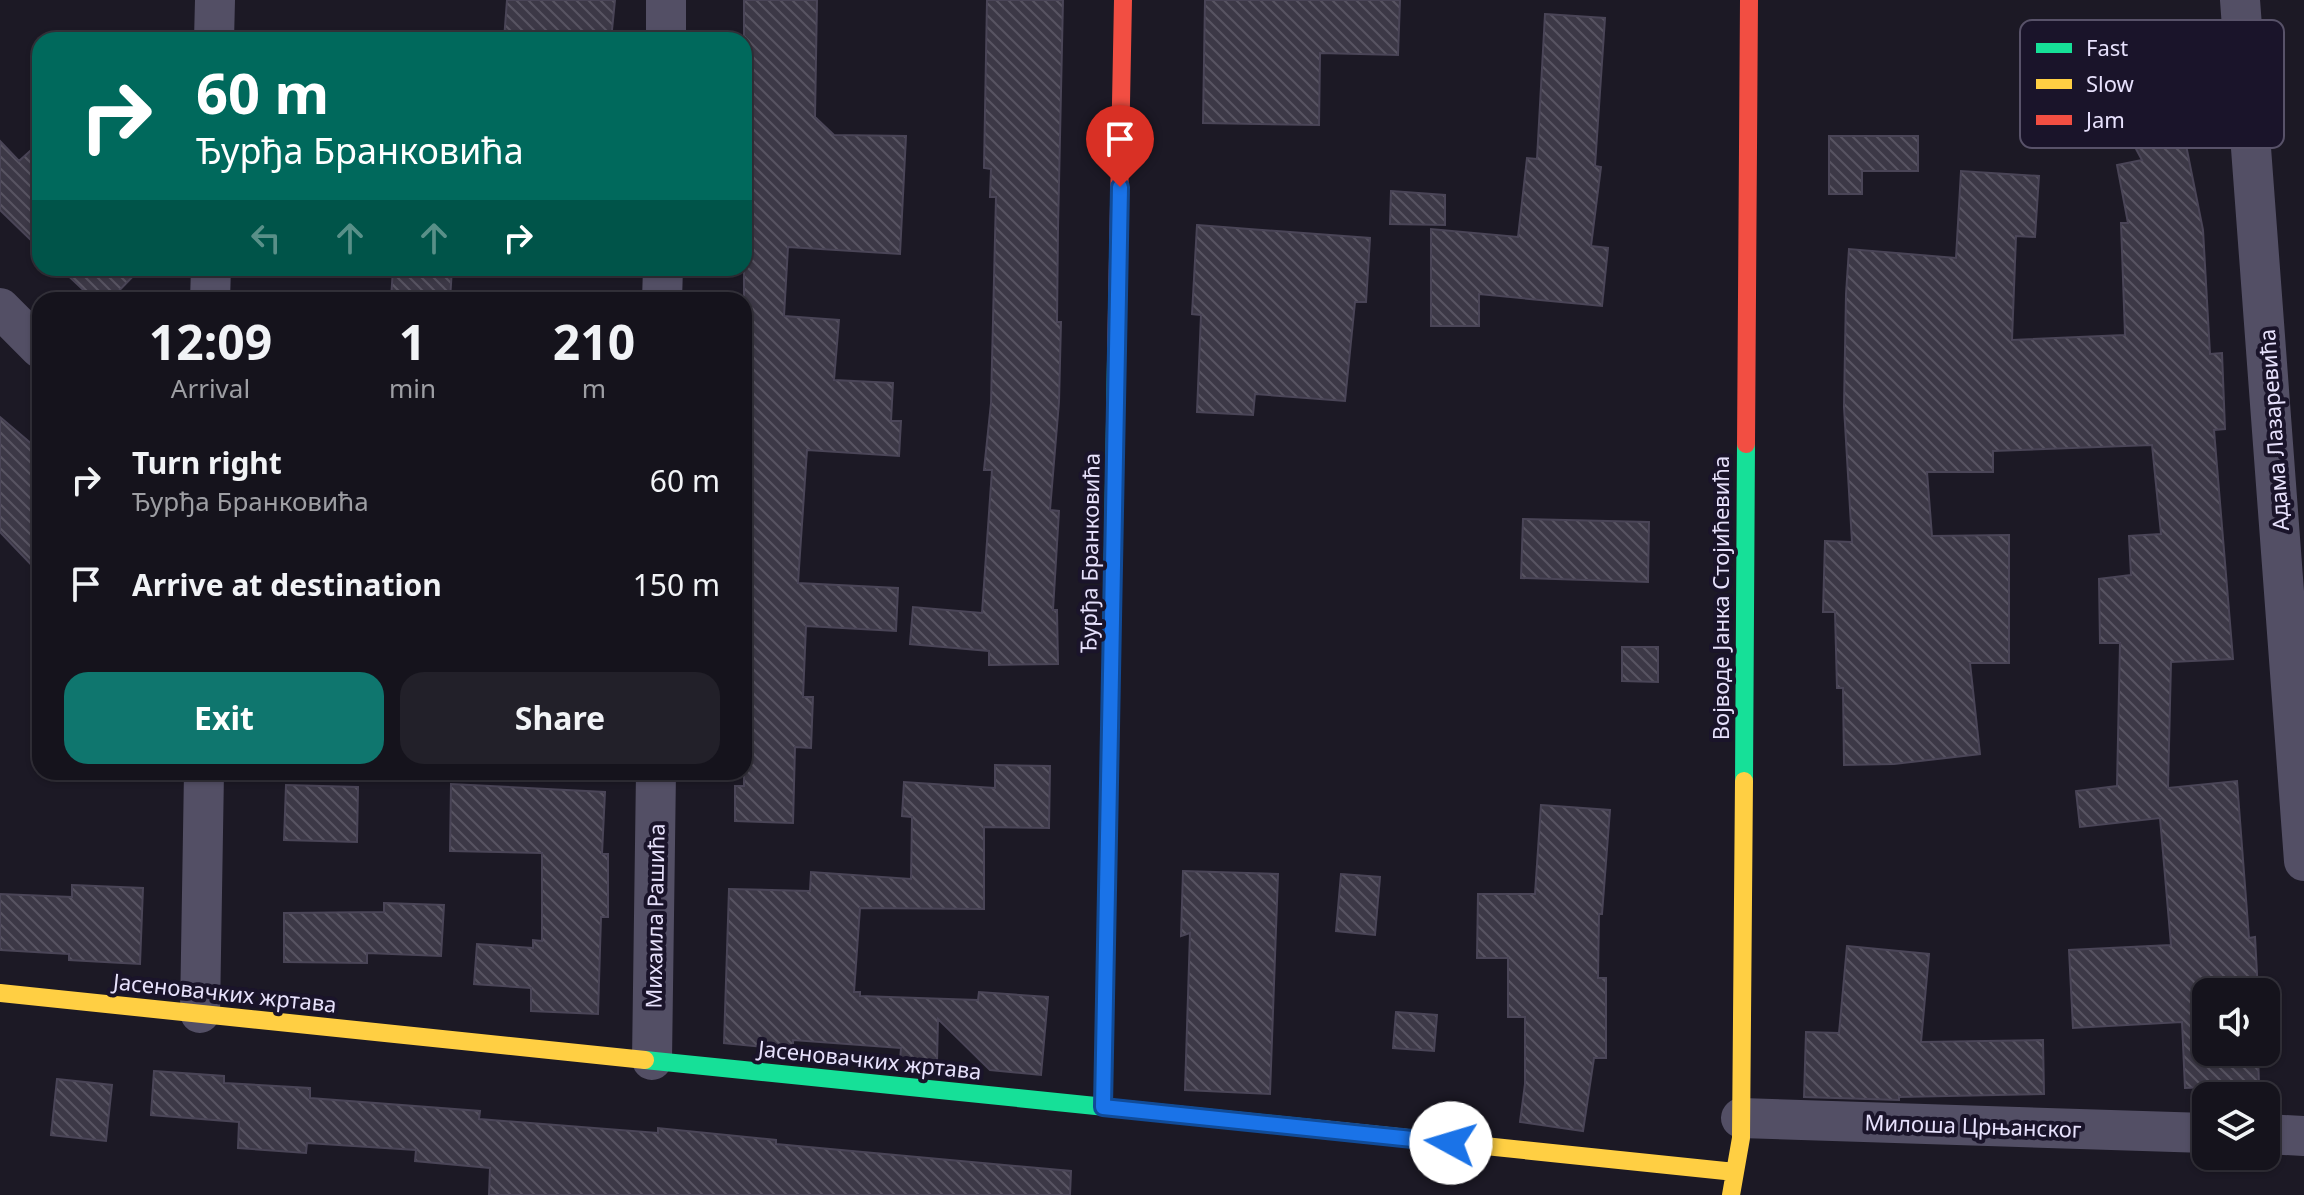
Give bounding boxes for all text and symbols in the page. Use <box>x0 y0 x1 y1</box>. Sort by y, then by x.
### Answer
legend <box>2020 20 2284 148</box>
text: Fast <box>2086 32 2128 62</box>
text: 60 m <box>196 54 329 130</box>
icon: right <box>64 64 168 168</box>
text: Slow <box>2086 68 2135 98</box>
text: Jam <box>2084 104 2125 134</box>
pin <box>1086 105 1154 187</box>
icon: arrive <box>1098 117 1142 161</box>
text: Ђурђа Бранковића <box>196 126 524 175</box>
icon: left <box>244 216 288 260</box>
icon: ahead <box>328 216 372 260</box>
icon: ahead <box>412 216 456 260</box>
icon: right <box>496 216 540 260</box>
text: 12:09 <box>149 309 272 374</box>
text: 1 <box>399 309 426 374</box>
text: 210 <box>553 309 635 374</box>
street label: Адама Лазаревића <box>2251 328 2295 532</box>
text: Arrival <box>171 370 250 406</box>
text: min <box>389 370 436 406</box>
text: m <box>582 370 606 406</box>
text: Turn right <box>132 442 282 483</box>
street label: Ђурђа Бранковића <box>1072 453 1106 653</box>
street label: Војводе Јанка Стојићевића <box>1705 456 1735 740</box>
icon: right <box>64 458 108 502</box>
text: 60 m <box>650 460 720 501</box>
text: Ђурђа Бранковића <box>132 483 369 519</box>
icon: arrive <box>64 562 108 606</box>
text: Arrive at destination <box>132 564 442 605</box>
text: 150 m <box>633 564 720 605</box>
button: Exit <box>64 672 384 764</box>
button: Share <box>400 672 720 764</box>
street label: Михаила Рашића <box>637 823 671 1009</box>
street label: Јасеновачких жртава <box>110 965 338 1019</box>
map controls <box>2192 978 2280 1170</box>
button: sound <box>2192 978 2280 1066</box>
street label: Јасеновачких жртава <box>755 1032 983 1086</box>
button: layers <box>2192 1082 2280 1170</box>
position arrow <box>1409 1101 1493 1185</box>
street label: Милоша Црњанског <box>1864 1106 2082 1144</box>

